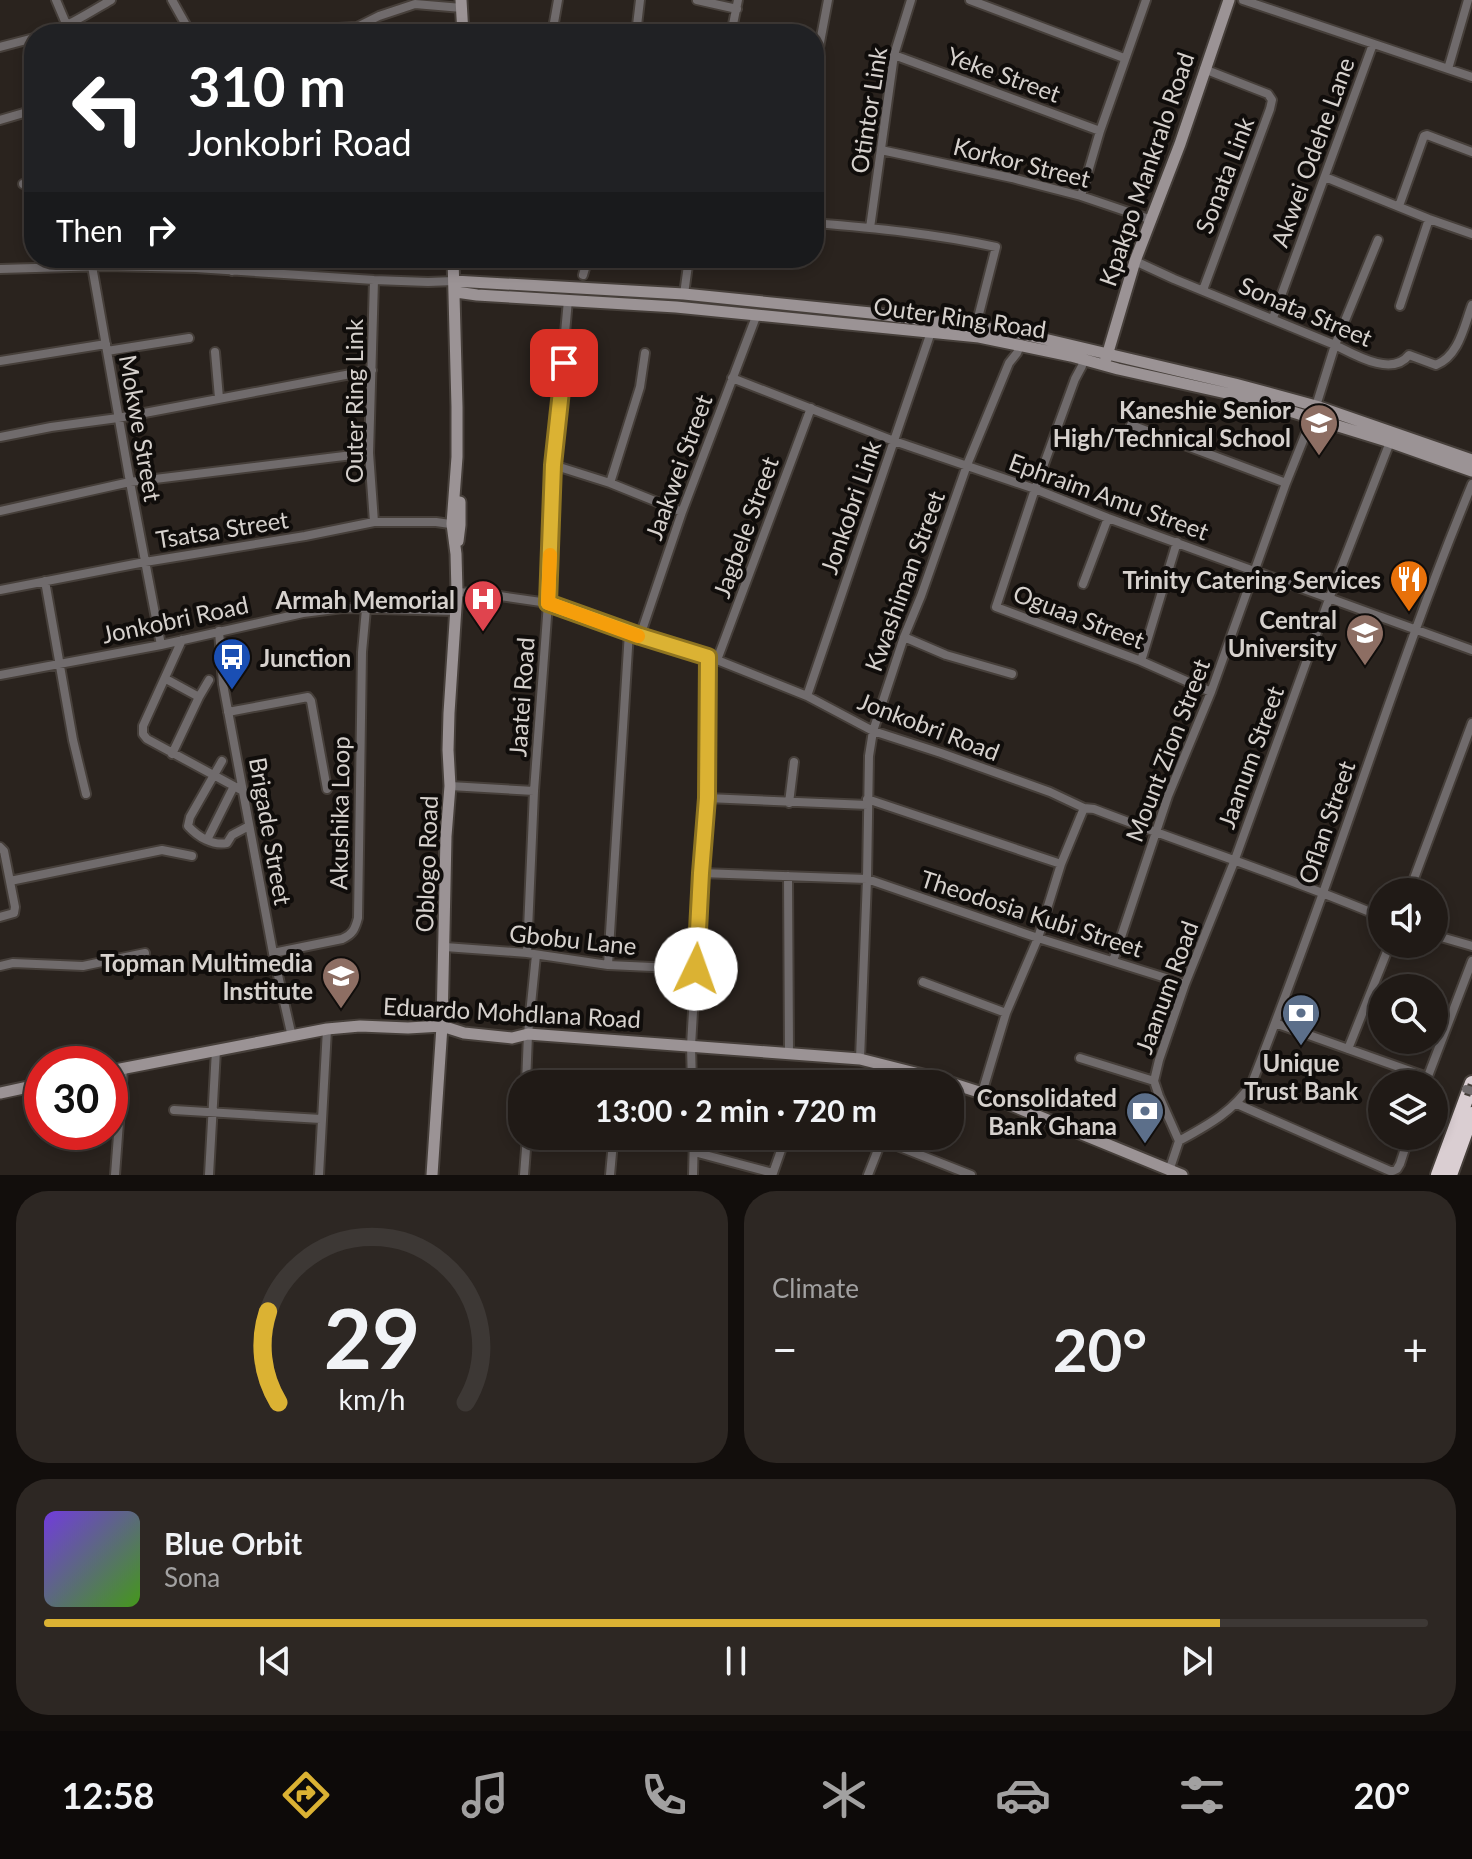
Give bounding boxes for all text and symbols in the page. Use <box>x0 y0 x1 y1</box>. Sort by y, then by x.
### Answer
street label: Yeke Street <box>943 40 1065 108</box>
street label: Otintor Link <box>844 44 892 175</box>
street label: Kpakpo Mankralo Road <box>1092 48 1200 290</box>
text: 310 m <box>188 52 346 119</box>
street label: Akwei Odehe Lane <box>1264 53 1360 251</box>
icon: left <box>56 56 160 160</box>
street label: Sonata Link <box>1189 112 1260 237</box>
text: Jonkobri Road <box>188 120 412 164</box>
street label: Korkor Street <box>951 131 1094 193</box>
icon: right <box>139 208 183 252</box>
text: Then <box>56 212 123 248</box>
street label: Sonata Street <box>1235 270 1377 352</box>
street label: Outer Ring Road <box>872 291 1048 343</box>
street label: Outer Ring Link <box>339 318 368 483</box>
pin <box>530 329 598 397</box>
icon: arrive <box>542 341 586 385</box>
street label: Mokwe Street <box>114 352 168 504</box>
street label: Jaakwei Street <box>638 390 718 543</box>
place label: Kaneshie Senior High/Technical School <box>1053 395 1291 452</box>
school or university icon: Kaneshie Senior High/Technical School <box>1298 402 1340 457</box>
street label: Jonkobri Link <box>814 436 887 578</box>
street label: Ephraim Amu Street <box>1005 446 1213 546</box>
street label: Jagbele Street <box>706 452 784 601</box>
street label: Kwashiman Street <box>858 487 950 675</box>
street label: Tsatsa Street <box>154 504 291 554</box>
restaurant icon: Trinity Catering Services <box>1388 558 1430 613</box>
place label: Trinity Catering Services <box>1123 565 1381 594</box>
hospital icon: Armah Memorial <box>462 578 504 633</box>
street label: Oguaa Street <box>1009 578 1149 654</box>
place label: Armah Memorial <box>275 585 455 614</box>
street label: Jonkobri Road <box>99 589 251 649</box>
place label: Central University <box>1228 605 1337 662</box>
school or university icon: Central University <box>1344 612 1386 667</box>
bus stop icon: Junction <box>211 636 253 691</box>
street label: Jaatei Road <box>502 636 540 758</box>
place label: Junction <box>260 643 351 672</box>
street label: Mount Zion Street <box>1119 654 1215 845</box>
street label: Jaanum Street <box>1211 681 1289 832</box>
street label: Jonkobri Road <box>854 686 1004 766</box>
street label: Akushika Loop <box>323 736 355 890</box>
street label: Brigade Street <box>244 755 298 908</box>
street label: Oflan Street <box>1291 756 1361 887</box>
street label: Oblogo Road <box>409 795 443 933</box>
street label: Theodosia Kubi Street <box>917 863 1147 963</box>
map controls <box>1368 878 1448 1150</box>
button: sound <box>1368 878 1448 958</box>
street label: Jaanum Road <box>1129 917 1203 1057</box>
street label: Gbobu Lane <box>508 918 638 960</box>
position arrow <box>654 927 738 1011</box>
place label: Topman Multimedia Institute <box>100 948 313 1005</box>
school or university icon: Topman Multimedia Institute <box>320 955 362 1010</box>
button: search <box>1368 974 1448 1054</box>
street label: Eduardo Mohdlana Road <box>382 991 642 1033</box>
bank icon: Unique Trust Bank <box>1280 992 1322 1047</box>
speed limit sign: 30 <box>24 1046 128 1150</box>
place label: Unique Trust Bank <box>1244 1048 1358 1105</box>
button: layers <box>1368 1070 1448 1150</box>
place label: Consolidated Bank Ghana <box>977 1083 1117 1140</box>
bank icon: Consolidated Bank Ghana <box>1124 1090 1166 1145</box>
text: 13:00 · 2 min · 720 m <box>595 1092 877 1128</box>
text: Climate <box>772 1272 859 1304</box>
text: 29 <box>324 1287 420 1387</box>
text: 20° <box>1053 1313 1147 1385</box>
text: − <box>772 1323 798 1375</box>
text: + <box>1402 1323 1428 1375</box>
text: km/h <box>339 1382 405 1416</box>
text: Blue Orbit <box>164 1525 302 1561</box>
text: Sona <box>164 1561 220 1593</box>
icon: previous <box>253 1639 297 1683</box>
icon: pause <box>714 1639 758 1683</box>
icon: next <box>1175 1639 1219 1683</box>
icon: directions <box>278 1767 334 1823</box>
icon: music <box>457 1767 513 1823</box>
icon: phone <box>636 1767 692 1823</box>
icon: climate <box>816 1767 872 1823</box>
icon: car <box>995 1767 1051 1823</box>
icon: filters <box>1174 1767 1230 1823</box>
text: 12:58 <box>62 1773 154 1817</box>
text: 20° <box>1354 1773 1410 1817</box>

